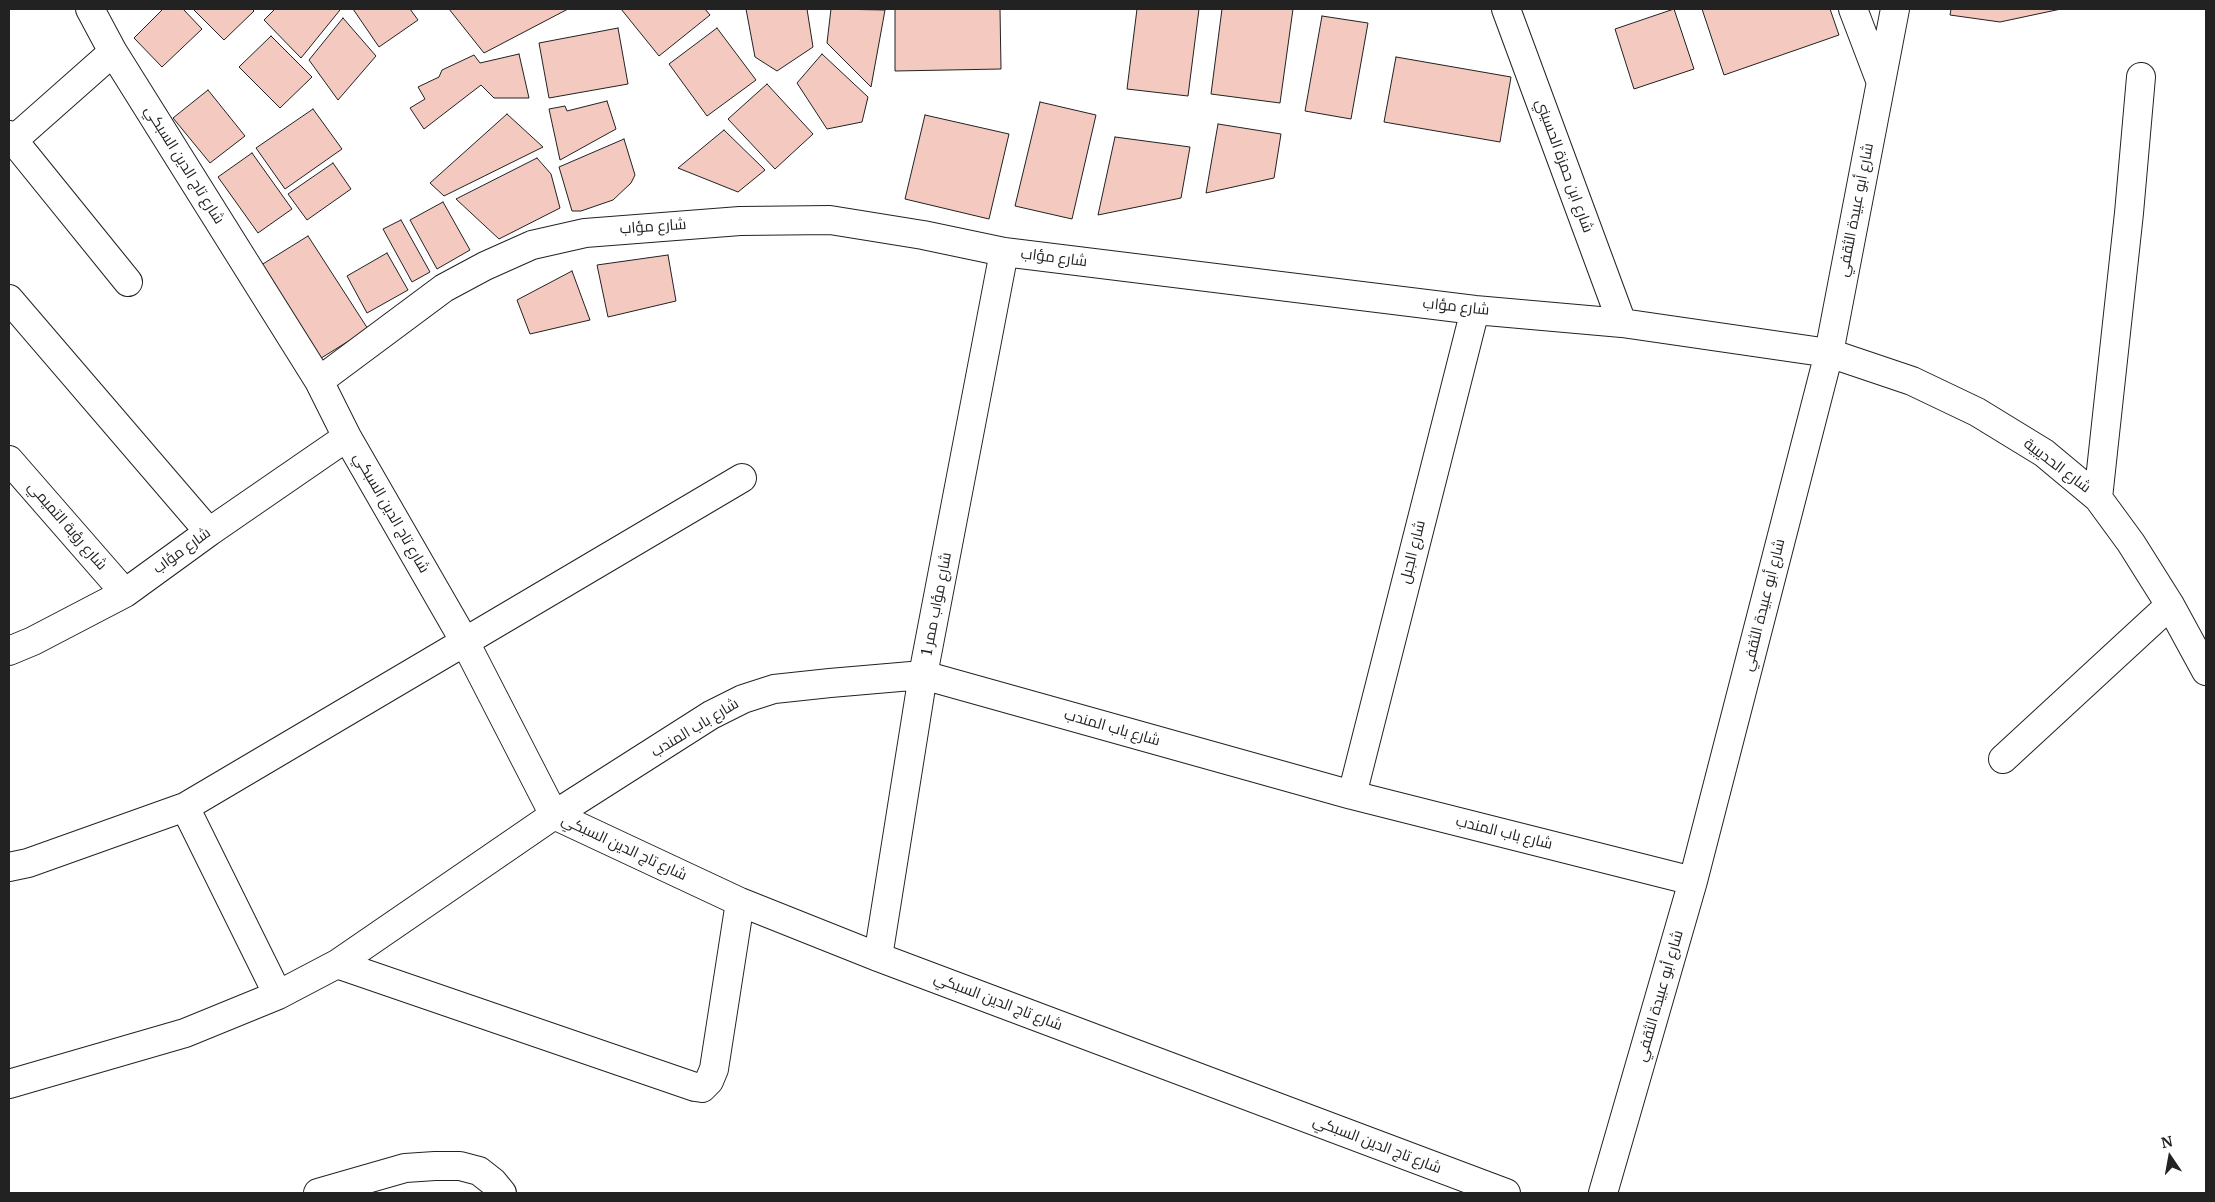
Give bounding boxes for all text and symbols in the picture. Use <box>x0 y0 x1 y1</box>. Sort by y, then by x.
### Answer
street label: شارع ابن حمزة الحسيني <box>1531 97 1597 235</box>
street label: شارع تاج الدين السبكي <box>140 103 228 227</box>
street label: شارع أبو عبيدة الثقفي <box>1834 142 1878 278</box>
street label: شارع مؤاب <box>619 216 687 238</box>
street label: شارع مؤاب <box>1020 245 1088 271</box>
street label: شارع مؤاب <box>1422 295 1490 319</box>
street label: شارع الحديبية <box>2020 435 2094 497</box>
street label: شارع تاج الدين السبكي <box>349 450 433 576</box>
street label: شارع رؤبة التميمي <box>24 478 110 574</box>
street label: شارع الجبل <box>1396 518 1430 586</box>
street label: شارع مؤاب <box>150 524 214 578</box>
street label: شارع أبو عبيدة الثقفي <box>1739 537 1789 673</box>
street label: شارع مؤاب ممر 1 <box>918 551 956 657</box>
street label: شارع باب المندب <box>648 695 742 761</box>
street label: شارع باب المندب <box>1062 706 1162 750</box>
street label: شارع تاج الدين السبكي <box>559 811 689 885</box>
street label: شارع باب المندب <box>1454 812 1554 854</box>
street label: شارع أبو عبيدة الثقفي <box>1633 928 1687 1064</box>
street label: شارع تاج الدين السبكي <box>931 969 1065 1035</box>
street label: شارع تاج الدين السبكي <box>1310 1112 1444 1178</box>
north arrow <box>2145 1132 2195 1182</box>
text: N <box>2160 1132 2174 1152</box>

